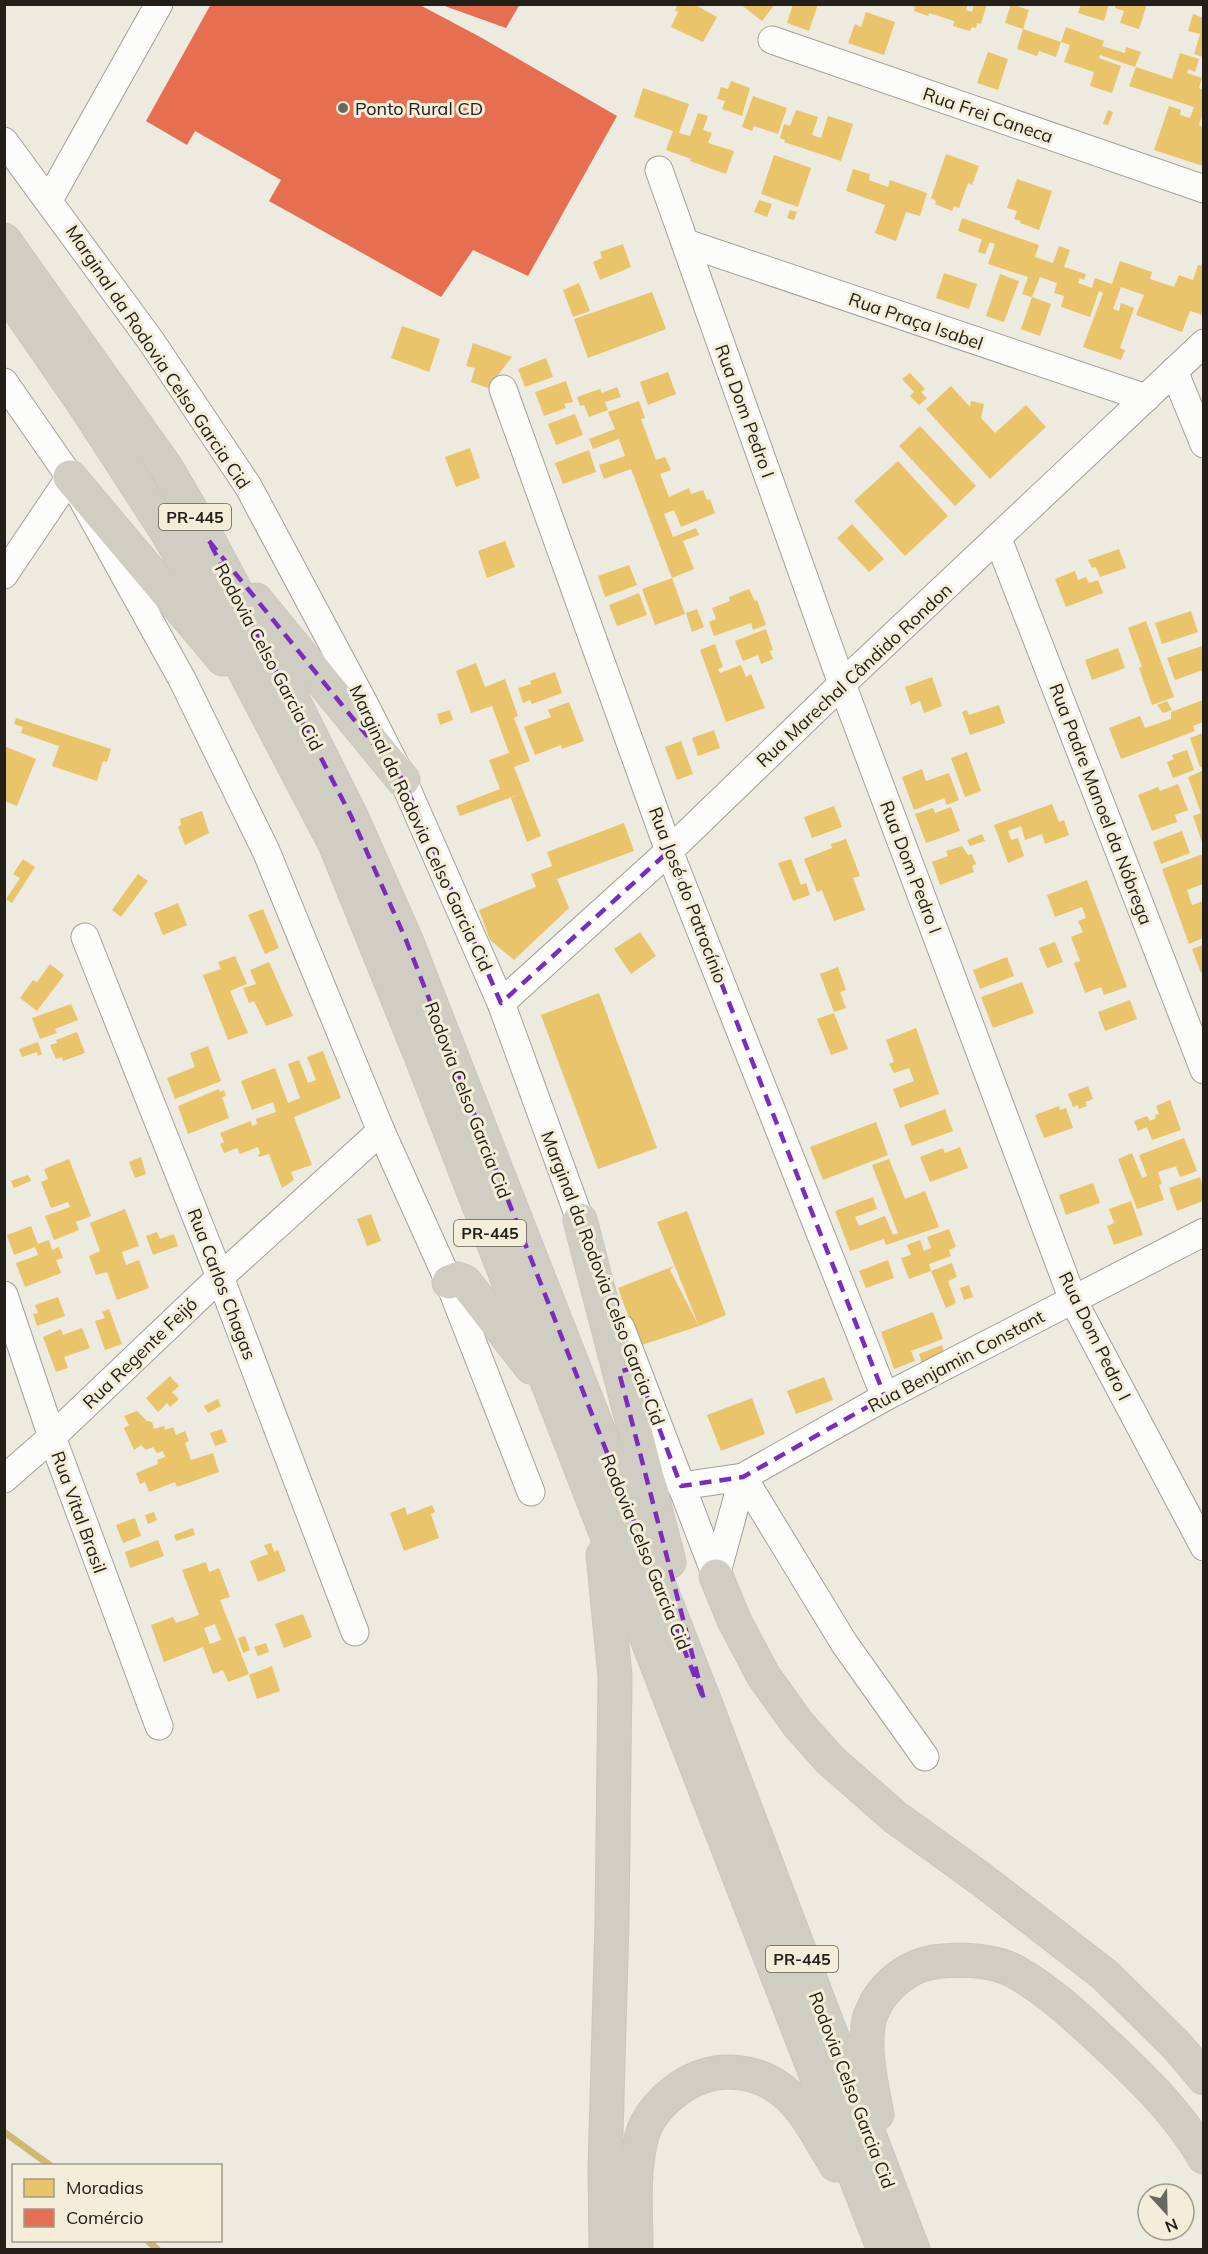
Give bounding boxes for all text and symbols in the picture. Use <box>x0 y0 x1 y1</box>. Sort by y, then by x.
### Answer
street label: Rua Frei Caneca <box>920 82 1056 148</box>
place label: Ponto Rural CD <box>355 97 483 120</box>
marker: Ponto Rural CD <box>336 101 350 115</box>
street label: Marginal da Rodovia Celso Garcia Cid <box>61 221 255 493</box>
street label: Rua Praça Isabel <box>846 287 986 355</box>
street label: Rua Dom Pedro I <box>710 341 780 481</box>
road number: PR-445 <box>159 504 231 530</box>
street label: Rodovia Celso Garcia Cid <box>210 559 328 755</box>
street label: Rua Marechal Cândido Rondon <box>751 578 957 772</box>
street label: Rua Padre Manoel da Nóbrega <box>1044 680 1158 928</box>
street label: Marginal da Rodovia Celso Garcia Cid <box>344 681 498 975</box>
street label: Rua Dom Pedro I <box>875 797 947 937</box>
street label: Rua José do Patrocínio <box>644 804 732 986</box>
street label: Rodovia Celso Garcia Cid <box>420 998 516 1202</box>
street label: Marginal da Rodovia Celso Garcia Cid <box>536 1128 670 1428</box>
street label: Rua Carlos Chagas <box>183 1205 261 1363</box>
road number: PR-445 <box>454 1220 526 1246</box>
street label: Rua Dom Pedro I <box>1054 1268 1136 1404</box>
street label: Rua Regente Feijó <box>78 1292 202 1414</box>
street label: Rua Benjamin Constant <box>864 1305 1048 1417</box>
street label: Rua Vital Brasil <box>46 1448 112 1576</box>
street label: Rodovia Celso Garcia Cid <box>596 1451 696 1653</box>
road number: PR-445 <box>766 1946 838 1972</box>
street label: Rodovia Celso Garcia Cid <box>804 1988 900 2192</box>
legend <box>12 2164 222 2242</box>
text: Moradias <box>66 2176 144 2199</box>
north arrow <box>1136 2182 1196 2242</box>
text: Comércio <box>66 2206 143 2229</box>
text: N <box>1162 2214 1181 2237</box>

